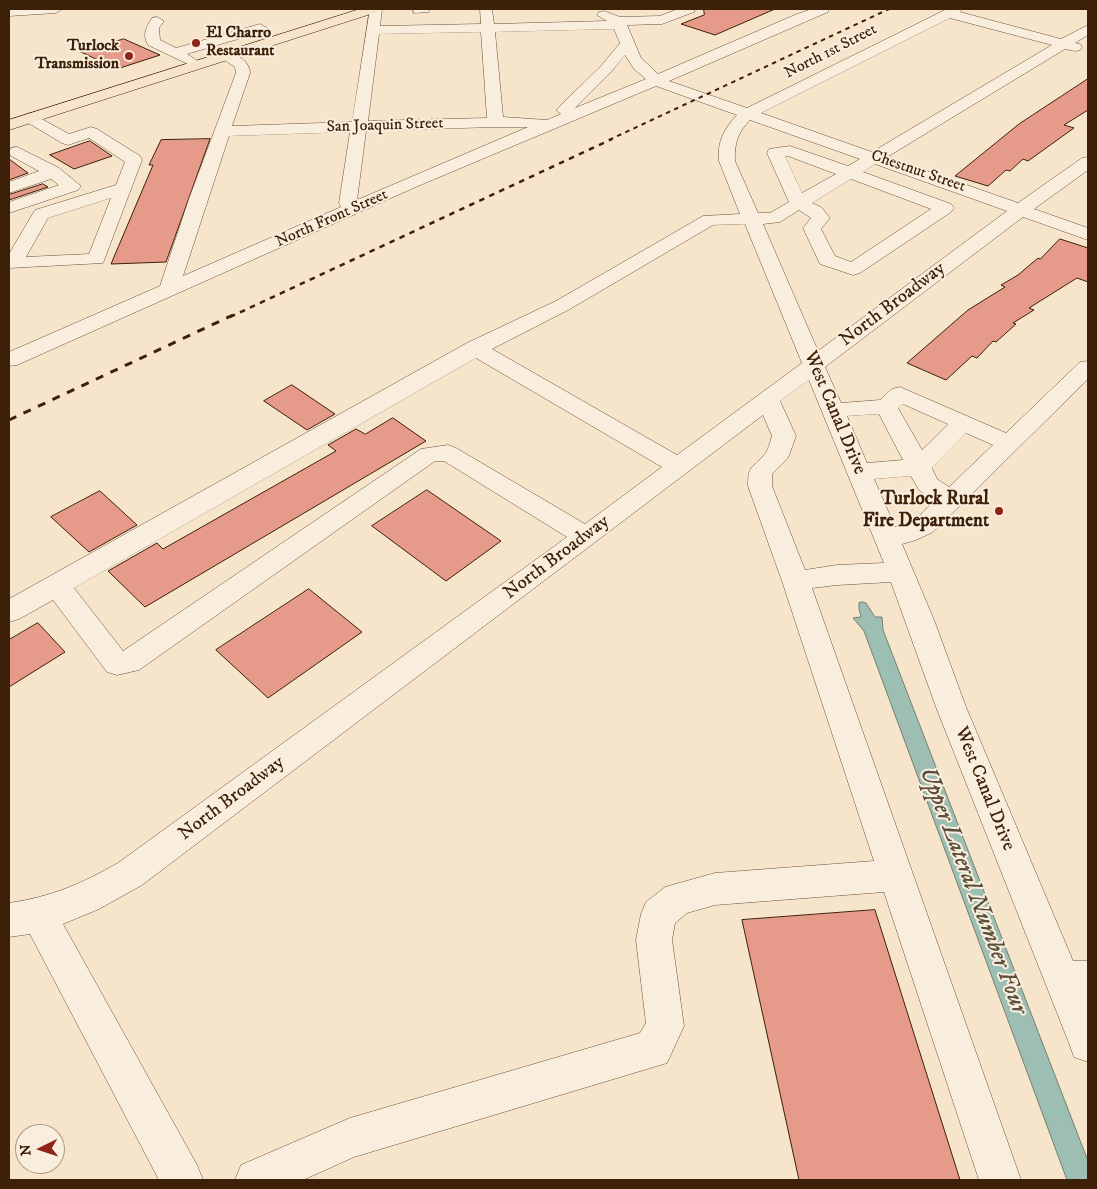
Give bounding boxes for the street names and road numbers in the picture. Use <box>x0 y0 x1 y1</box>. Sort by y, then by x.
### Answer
street label: North 1st Street <box>782 21 880 83</box>
street label: San Joaquin Street <box>326 114 444 138</box>
street label: Chestnut Street <box>868 147 968 197</box>
street label: North Front Street <box>273 186 391 252</box>
street label: North Broadway <box>836 258 950 352</box>
street label: West Canal Drive <box>798 348 870 478</box>
street label: North Broadway <box>500 511 614 605</box>
street label: West Canal Drive <box>949 724 1019 854</box>
street label: North Broadway <box>175 752 289 846</box>

